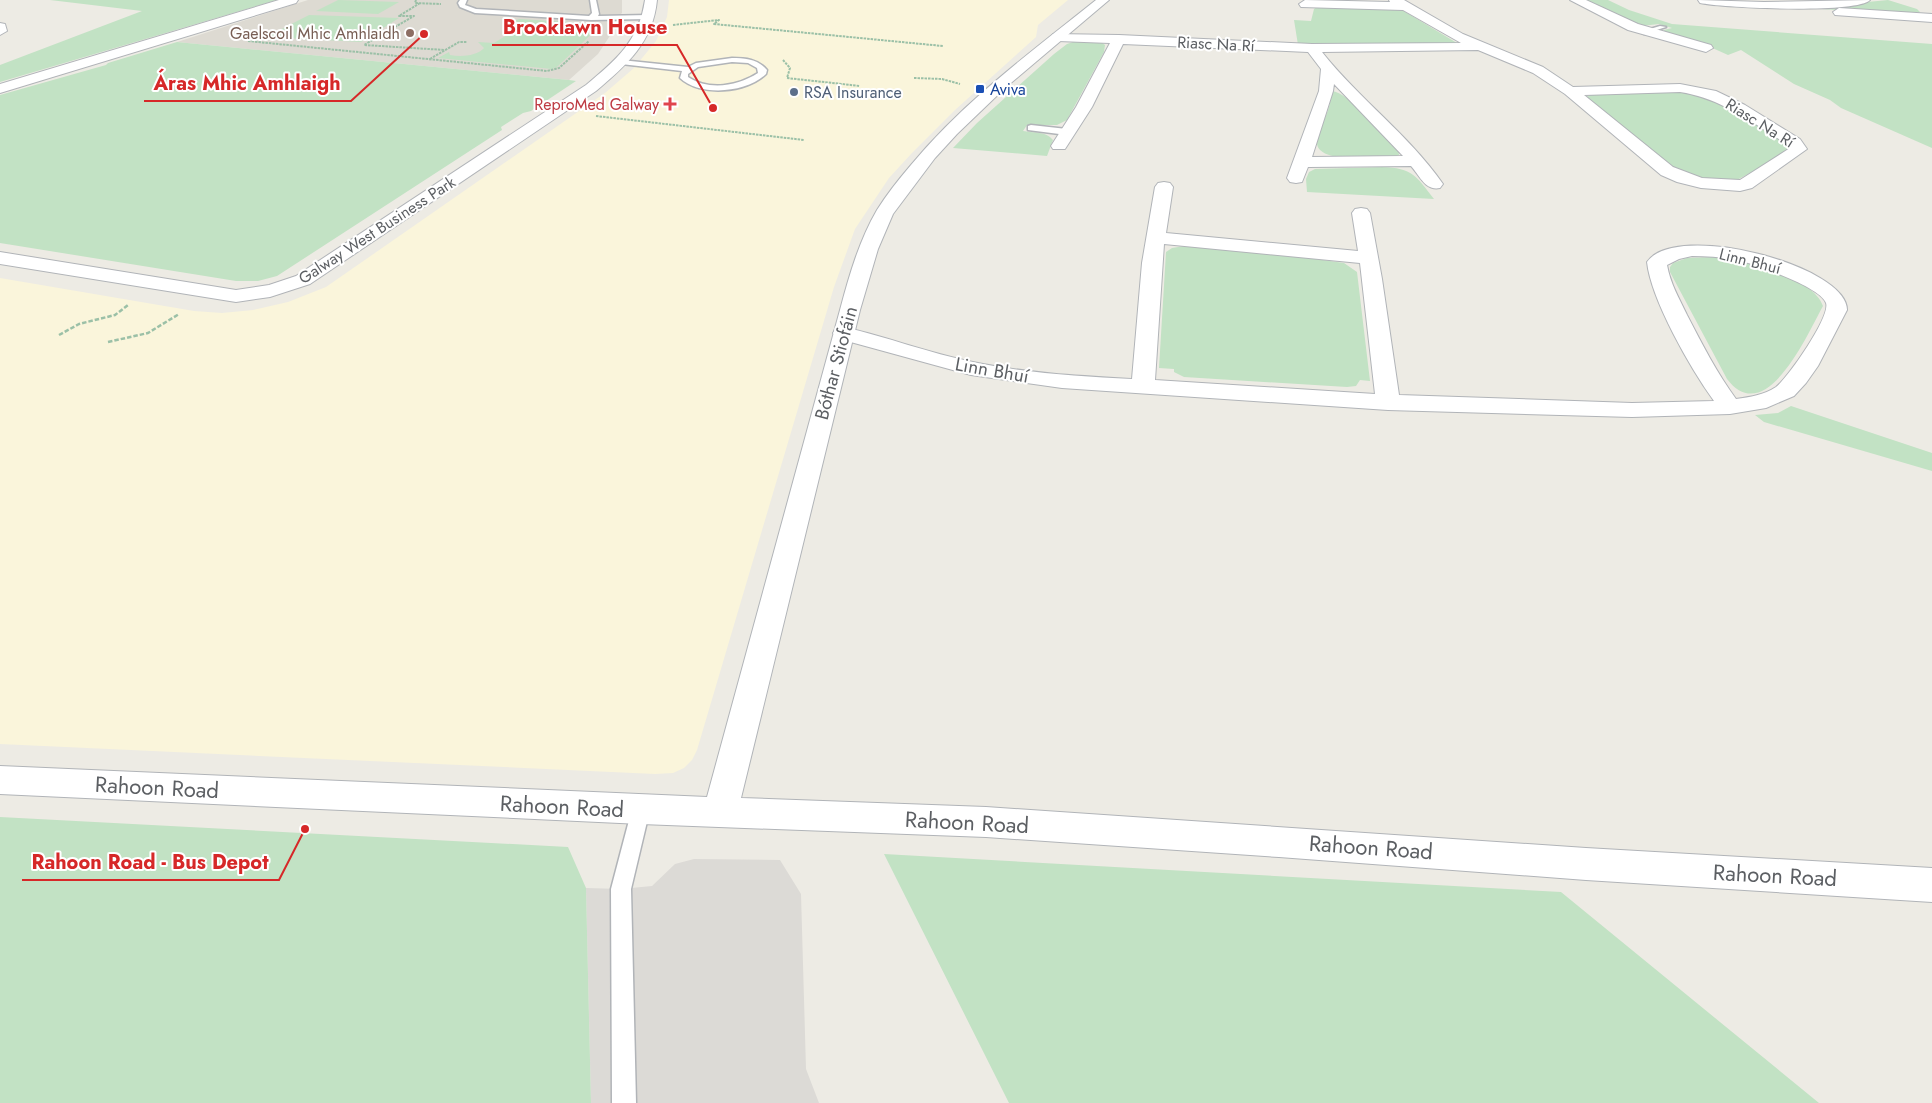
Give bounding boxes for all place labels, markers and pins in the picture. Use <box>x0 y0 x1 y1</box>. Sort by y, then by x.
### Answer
callout: Brooklawn House <box>492 10 677 45</box>
place label: Gaelscoil Mhic Amhlaidh <box>230 22 400 45</box>
marker: Gaelscoil Mhic Amhlaidh <box>404 27 416 39</box>
callout: Áras Mhic Amhlaigh <box>144 66 351 101</box>
place label: Aviva <box>990 78 1026 101</box>
place label: RSA Insurance <box>804 81 902 104</box>
marker: Aviva <box>974 83 986 95</box>
marker: RSA Insurance <box>788 86 800 98</box>
place label: ReproMed Galway <box>534 93 660 116</box>
marker: ReproMed Galway <box>663 97 677 111</box>
callout: Rahoon Road - Bus Depot <box>22 845 279 880</box>

